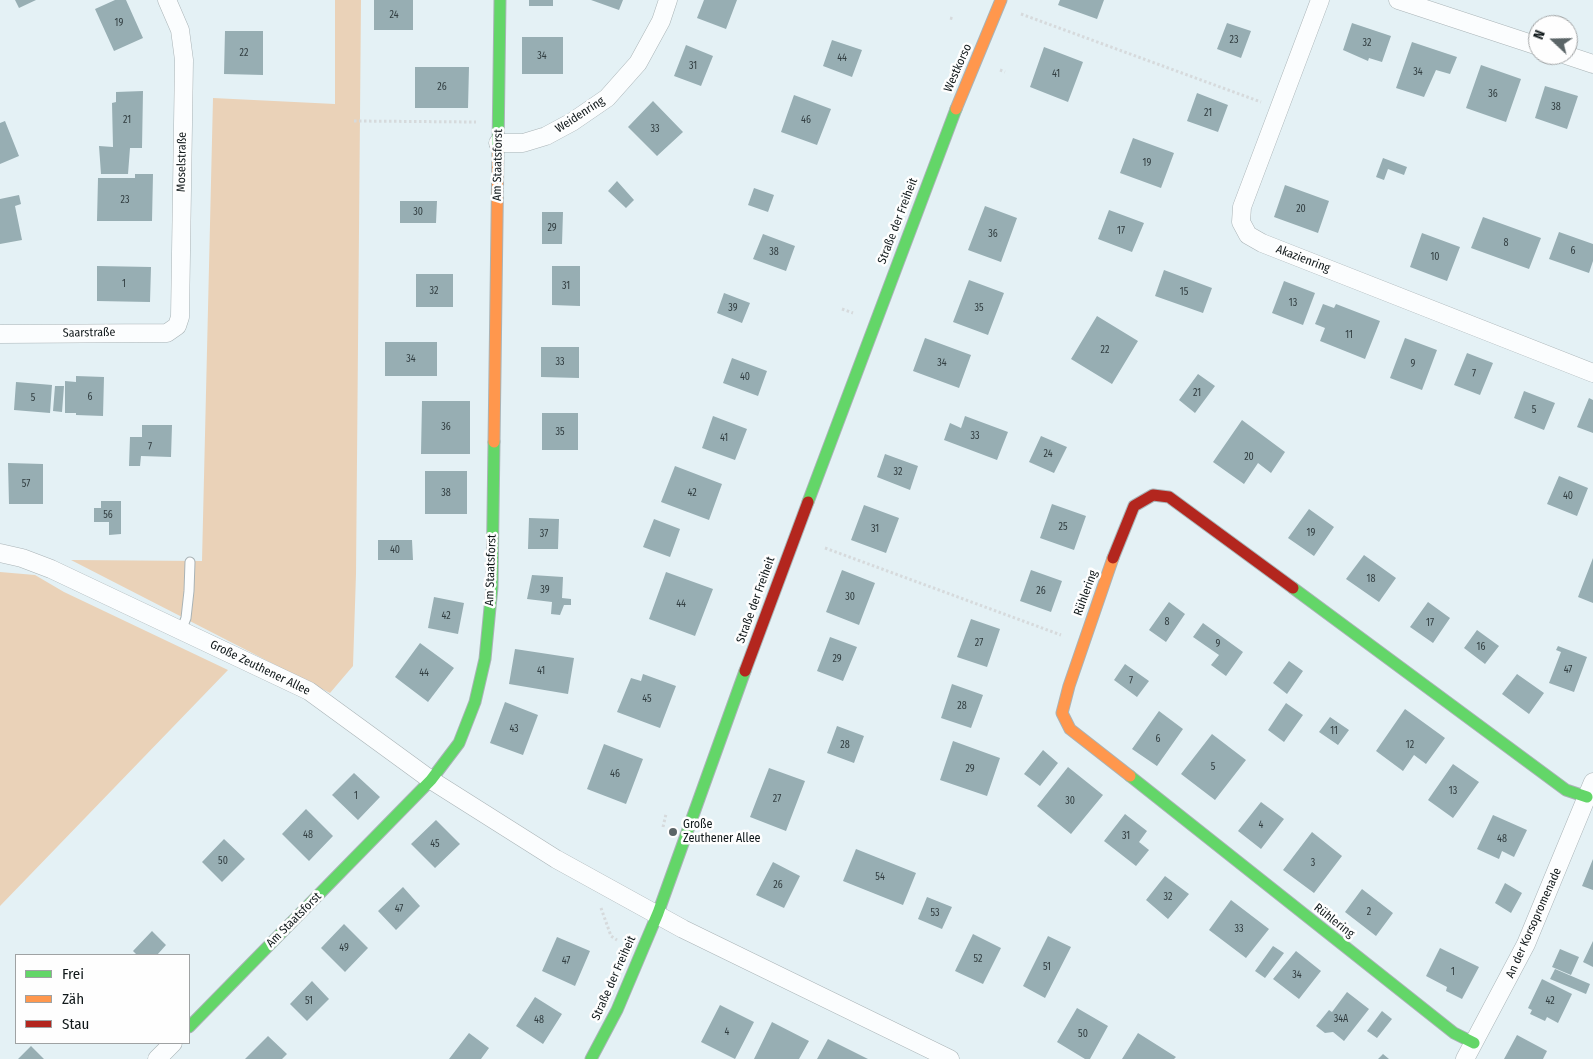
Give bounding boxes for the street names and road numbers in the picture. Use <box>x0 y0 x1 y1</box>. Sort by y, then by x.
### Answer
street label: Westkorso <box>941 42 975 94</box>
street label: Weidenring <box>553 94 607 136</box>
street label: Am Staatsforst <box>490 129 506 201</box>
street label: Moselstraße <box>174 132 190 192</box>
street label: Straße der Freiheit <box>875 176 921 266</box>
street label: Akazienring <box>1274 242 1332 276</box>
street label: Saarstraße <box>62 325 116 341</box>
street label: Am Staatsforst <box>483 534 499 606</box>
street label: Straße der Freiheit <box>734 555 778 645</box>
street label: Rühlering <box>1071 568 1101 618</box>
street label: Große Zeuthener Allee <box>208 637 312 699</box>
street label: An der Korsopromenade <box>1503 866 1565 980</box>
street label: Am Staatsforst <box>264 890 324 950</box>
street label: Rühlering <box>1311 901 1357 941</box>
street label: Straße der Freiheit <box>589 934 639 1022</box>

